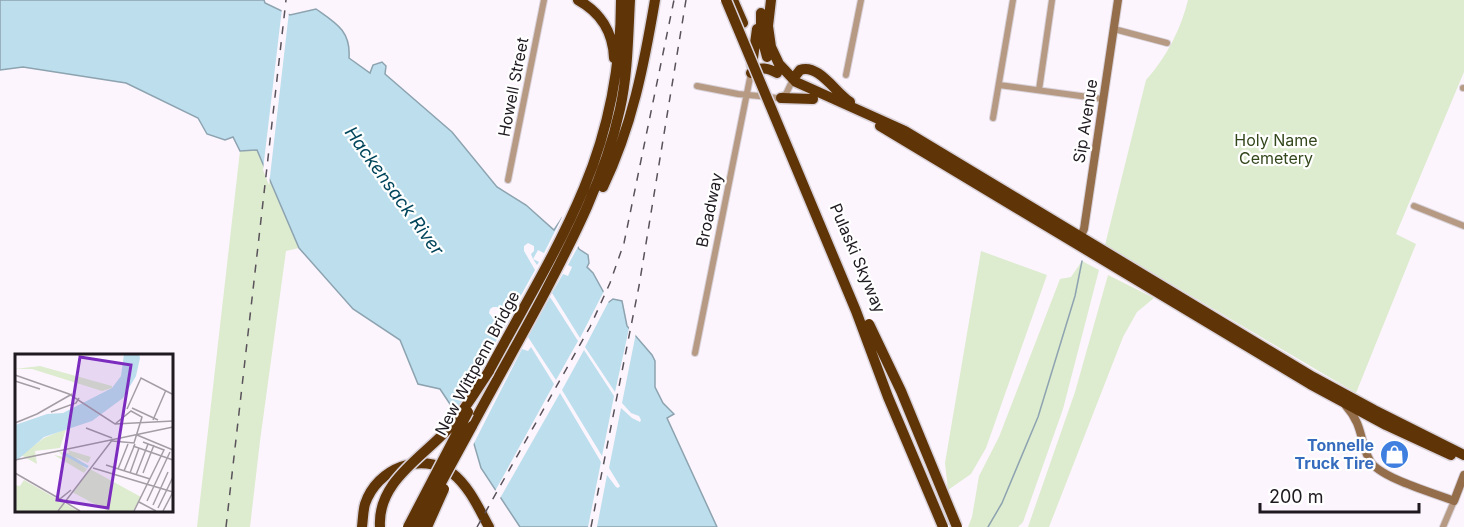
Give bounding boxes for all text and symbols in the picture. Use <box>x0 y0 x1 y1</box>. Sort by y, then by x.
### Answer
street label: Howell Street <box>494 36 532 138</box>
street label: Sip Avenue <box>1069 78 1101 164</box>
water label: Hackensack River <box>341 122 449 260</box>
park label: Holy Name Cemetery <box>1234 130 1318 168</box>
street label: Broadway <box>691 171 727 249</box>
street label: Pulaski Skyway <box>826 200 890 316</box>
street label: New Wittpenn Bridge <box>430 287 524 439</box>
inset map <box>15 354 172 512</box>
place label: Tonnelle Truck Tire <box>1295 435 1374 473</box>
shop icon: Tonnelle Truck Tire <box>1379 438 1411 470</box>
scale bar <box>1260 476 1419 514</box>
text: 200 m <box>1269 486 1324 507</box>

